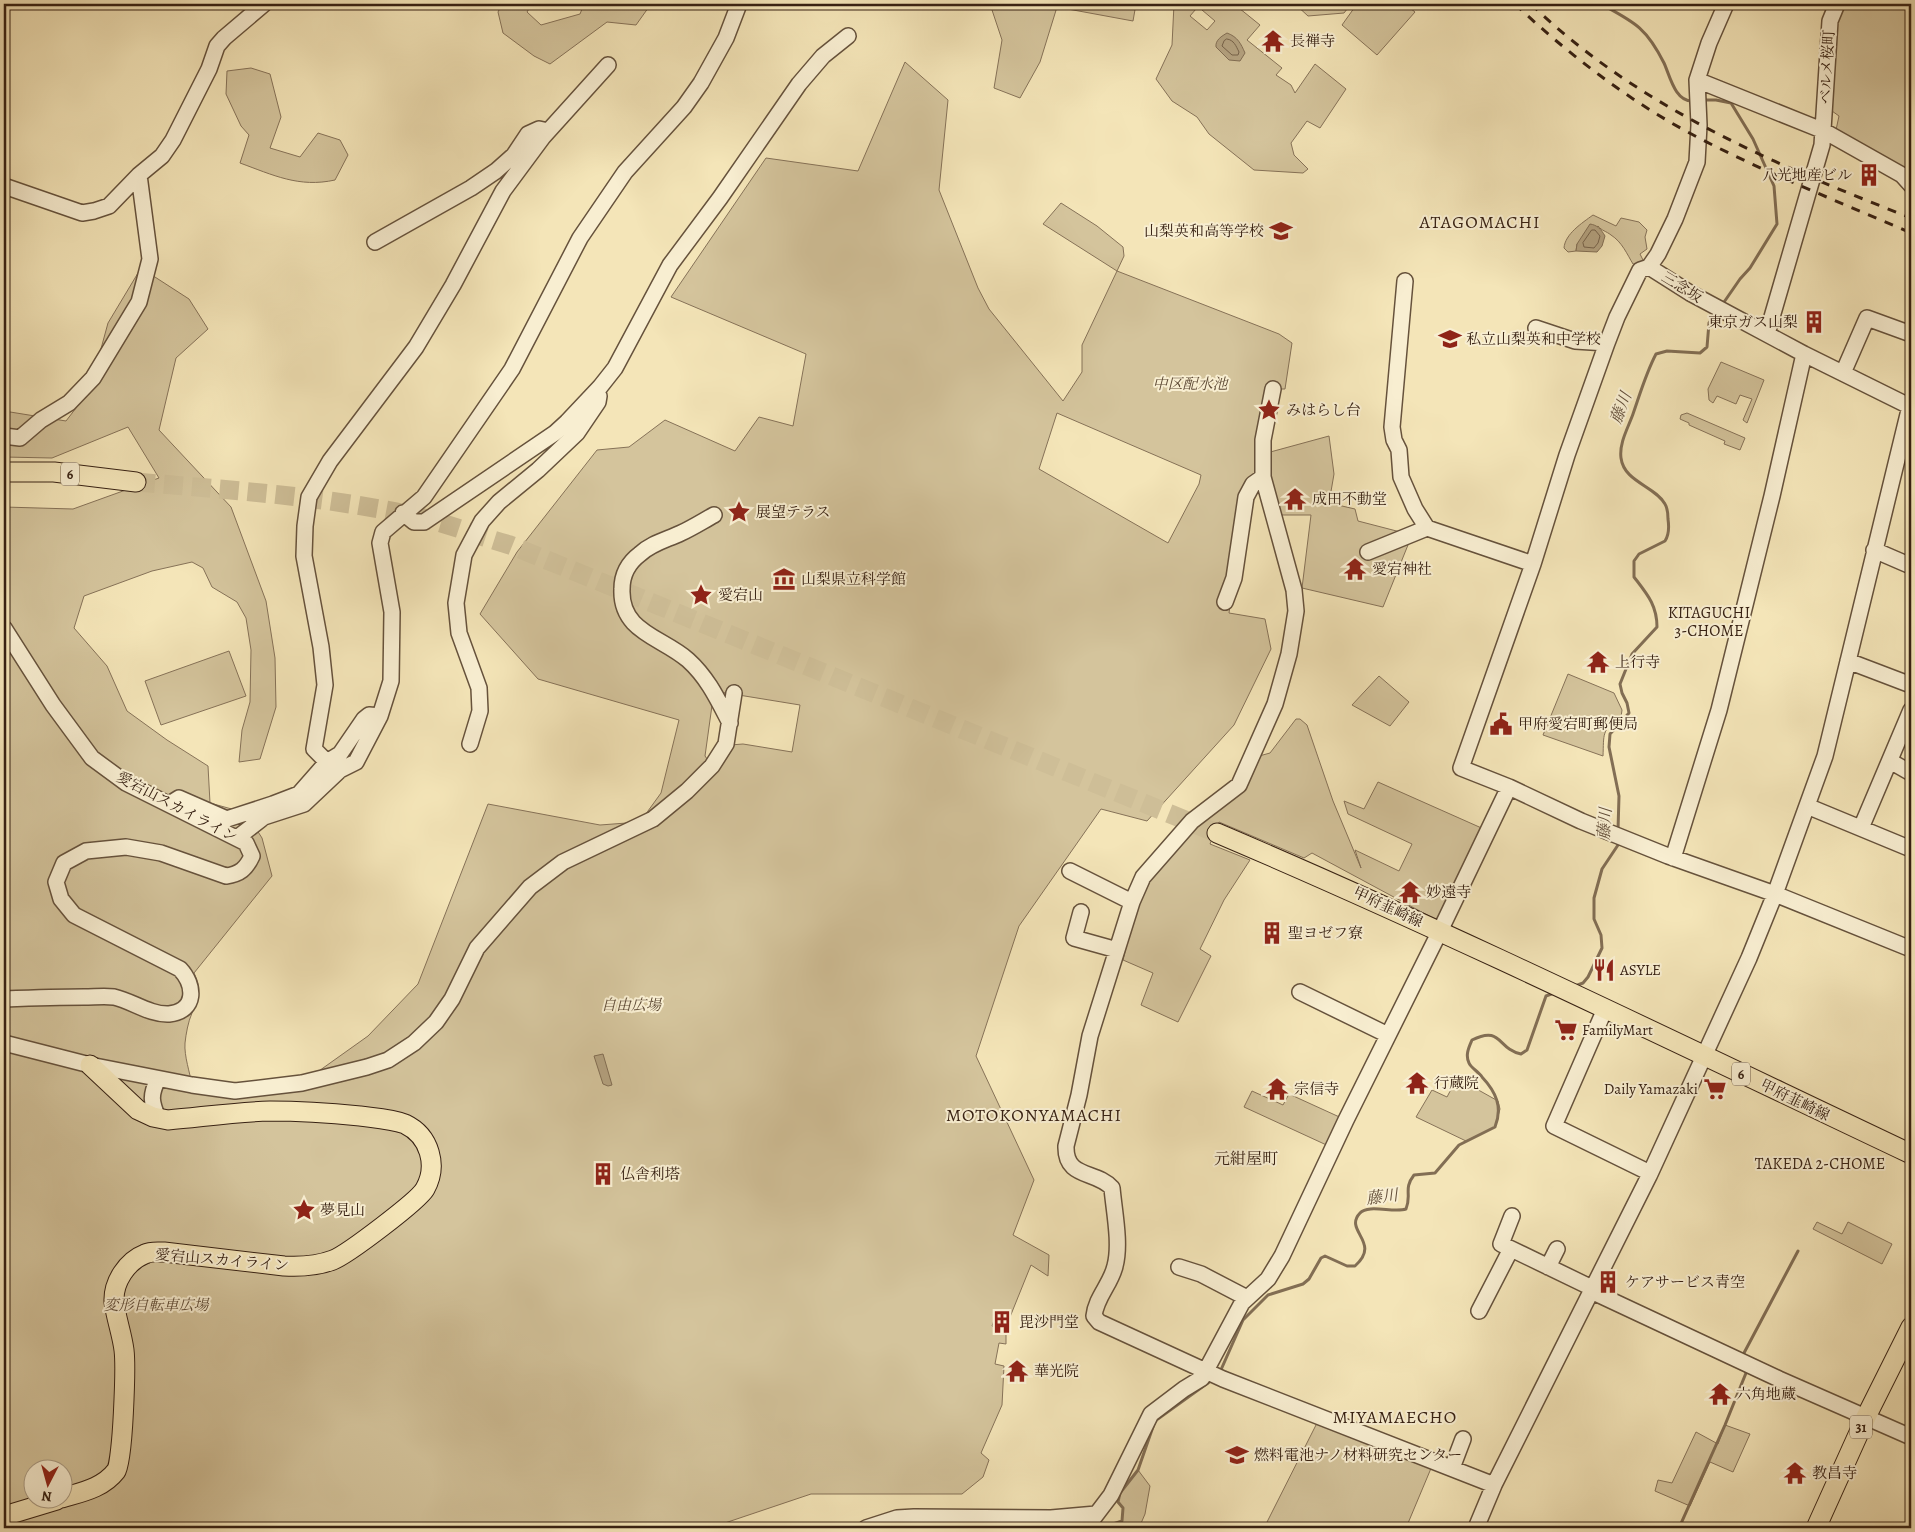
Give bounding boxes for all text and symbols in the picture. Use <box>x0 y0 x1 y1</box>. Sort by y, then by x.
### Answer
temple icon: 長禅寺 <box>1260 28 1286 54</box>
street label: ベルメ桜町 <box>1815 29 1839 105</box>
place label: 長禅寺 <box>1290 31 1335 51</box>
building icon: 八光地産ビル <box>1856 162 1882 188</box>
place label: 八光地産ビル <box>1762 165 1852 185</box>
district label: ATAGOMACHI <box>1418 210 1541 234</box>
school or university icon: 山梨英和高等学校 <box>1268 218 1294 244</box>
place label: 山梨英和高等学校 <box>1144 221 1264 241</box>
street label: 三念坂 <box>1658 267 1706 307</box>
building icon: 東京ガス山梨 <box>1801 309 1827 335</box>
place label: 東京ガス山梨 <box>1708 312 1798 332</box>
school or university icon: 私立山梨英和中学校 <box>1437 326 1463 352</box>
place label: 私立山梨英和中学校 <box>1466 329 1601 349</box>
park label: 中区配水池 <box>1152 374 1229 394</box>
water label: 藤川 <box>1605 387 1638 427</box>
place icon: みはらし台 <box>1256 397 1282 423</box>
place label: みはらし台 <box>1286 400 1361 420</box>
road number: 6 <box>61 462 79 486</box>
temple icon: 成田不動堂 <box>1282 486 1308 512</box>
place label: 成田不動堂 <box>1312 489 1387 509</box>
place icon: 展望テラス <box>726 499 752 525</box>
place label: 展望テラス <box>756 502 831 522</box>
temple icon: 愛宕神社 <box>1342 556 1368 582</box>
place label: 愛宕神社 <box>1372 559 1432 579</box>
museum icon: 山梨県立科学館 <box>771 566 797 592</box>
place label: 山梨県立科学館 <box>801 569 906 589</box>
place icon: 愛宕山 <box>688 582 714 608</box>
place label: 愛宕山 <box>718 585 763 605</box>
district label: KITAGUCHI 3-CHOME <box>1668 602 1750 642</box>
temple icon: 上行寺 <box>1585 649 1611 675</box>
place label: 上行寺 <box>1615 652 1660 672</box>
public building icon: 甲府愛宕町郵便局 <box>1488 711 1514 737</box>
place label: 甲府愛宕町郵便局 <box>1518 714 1638 734</box>
street label: 愛宕山スカイライン <box>113 767 241 847</box>
water label: 藤川 <box>1593 805 1617 841</box>
temple icon: 妙遠寺 <box>1397 879 1423 905</box>
street label: 甲府韮崎線 <box>1350 882 1426 932</box>
place label: 妙遠寺 <box>1426 882 1471 902</box>
building icon: 聖ヨゼフ寮 <box>1259 920 1285 946</box>
place label: 聖ヨゼフ寮 <box>1288 923 1363 943</box>
restaurant icon: ASYLE <box>1591 957 1617 983</box>
place label: ASYLE <box>1619 960 1661 980</box>
park label: 自由広場 <box>601 995 663 1015</box>
supermarket icon: FamilyMart <box>1553 1017 1579 1043</box>
place label: FamilyMart <box>1582 1020 1653 1040</box>
road number: 6 <box>1732 1062 1750 1086</box>
temple icon: 行蔵院 <box>1404 1070 1430 1096</box>
place label: 行蔵院 <box>1434 1073 1479 1093</box>
street label: 甲府韮崎線 <box>1757 1075 1833 1125</box>
temple icon: 宗信寺 <box>1264 1076 1290 1102</box>
supermarket icon: Daily Yamazaki <box>1702 1076 1728 1102</box>
place label: 宗信寺 <box>1294 1079 1339 1099</box>
place label: Daily Yamazaki <box>1604 1079 1698 1099</box>
district label: MOTOKONYAMACHI <box>946 1103 1122 1127</box>
district label: 元紺屋町 <box>1214 1148 1278 1170</box>
district label: TAKEDA 2-CHOME <box>1755 1153 1885 1175</box>
building icon: 仏舎利塔 <box>590 1161 616 1187</box>
place label: 仏舎利塔 <box>620 1164 680 1184</box>
water label: 藤川 <box>1365 1184 1401 1210</box>
place icon: 夢見山 <box>291 1197 317 1223</box>
place label: 夢見山 <box>320 1200 365 1220</box>
street label: 愛宕山スカイライン <box>154 1244 290 1276</box>
building icon: ケアサービス青空 <box>1595 1269 1621 1295</box>
place label: ケアサービス青空 <box>1625 1272 1745 1292</box>
park label: 変形自転車広場 <box>103 1295 210 1315</box>
building icon: 毘沙門堂 <box>989 1309 1015 1335</box>
place label: 毘沙門堂 <box>1019 1312 1079 1332</box>
temple icon: 華光院 <box>1004 1358 1030 1384</box>
place label: 華光院 <box>1034 1361 1079 1381</box>
temple icon: 六角地蔵 <box>1707 1381 1733 1407</box>
place label: 六角地蔵 <box>1736 1384 1796 1404</box>
district label: MIYAMAECHO <box>1333 1405 1457 1429</box>
road number: 31 <box>1850 1415 1872 1438</box>
school or university icon: 燃料電池ナノ材料研究センター <box>1224 1442 1250 1468</box>
place label: 燃料電池ナノ材料研究センター <box>1254 1445 1462 1465</box>
north arrow <box>22 1460 72 1510</box>
temple icon: 教昌寺 <box>1782 1460 1808 1486</box>
place label: 教昌寺 <box>1812 1463 1857 1483</box>
text: N <box>41 1486 53 1506</box>

